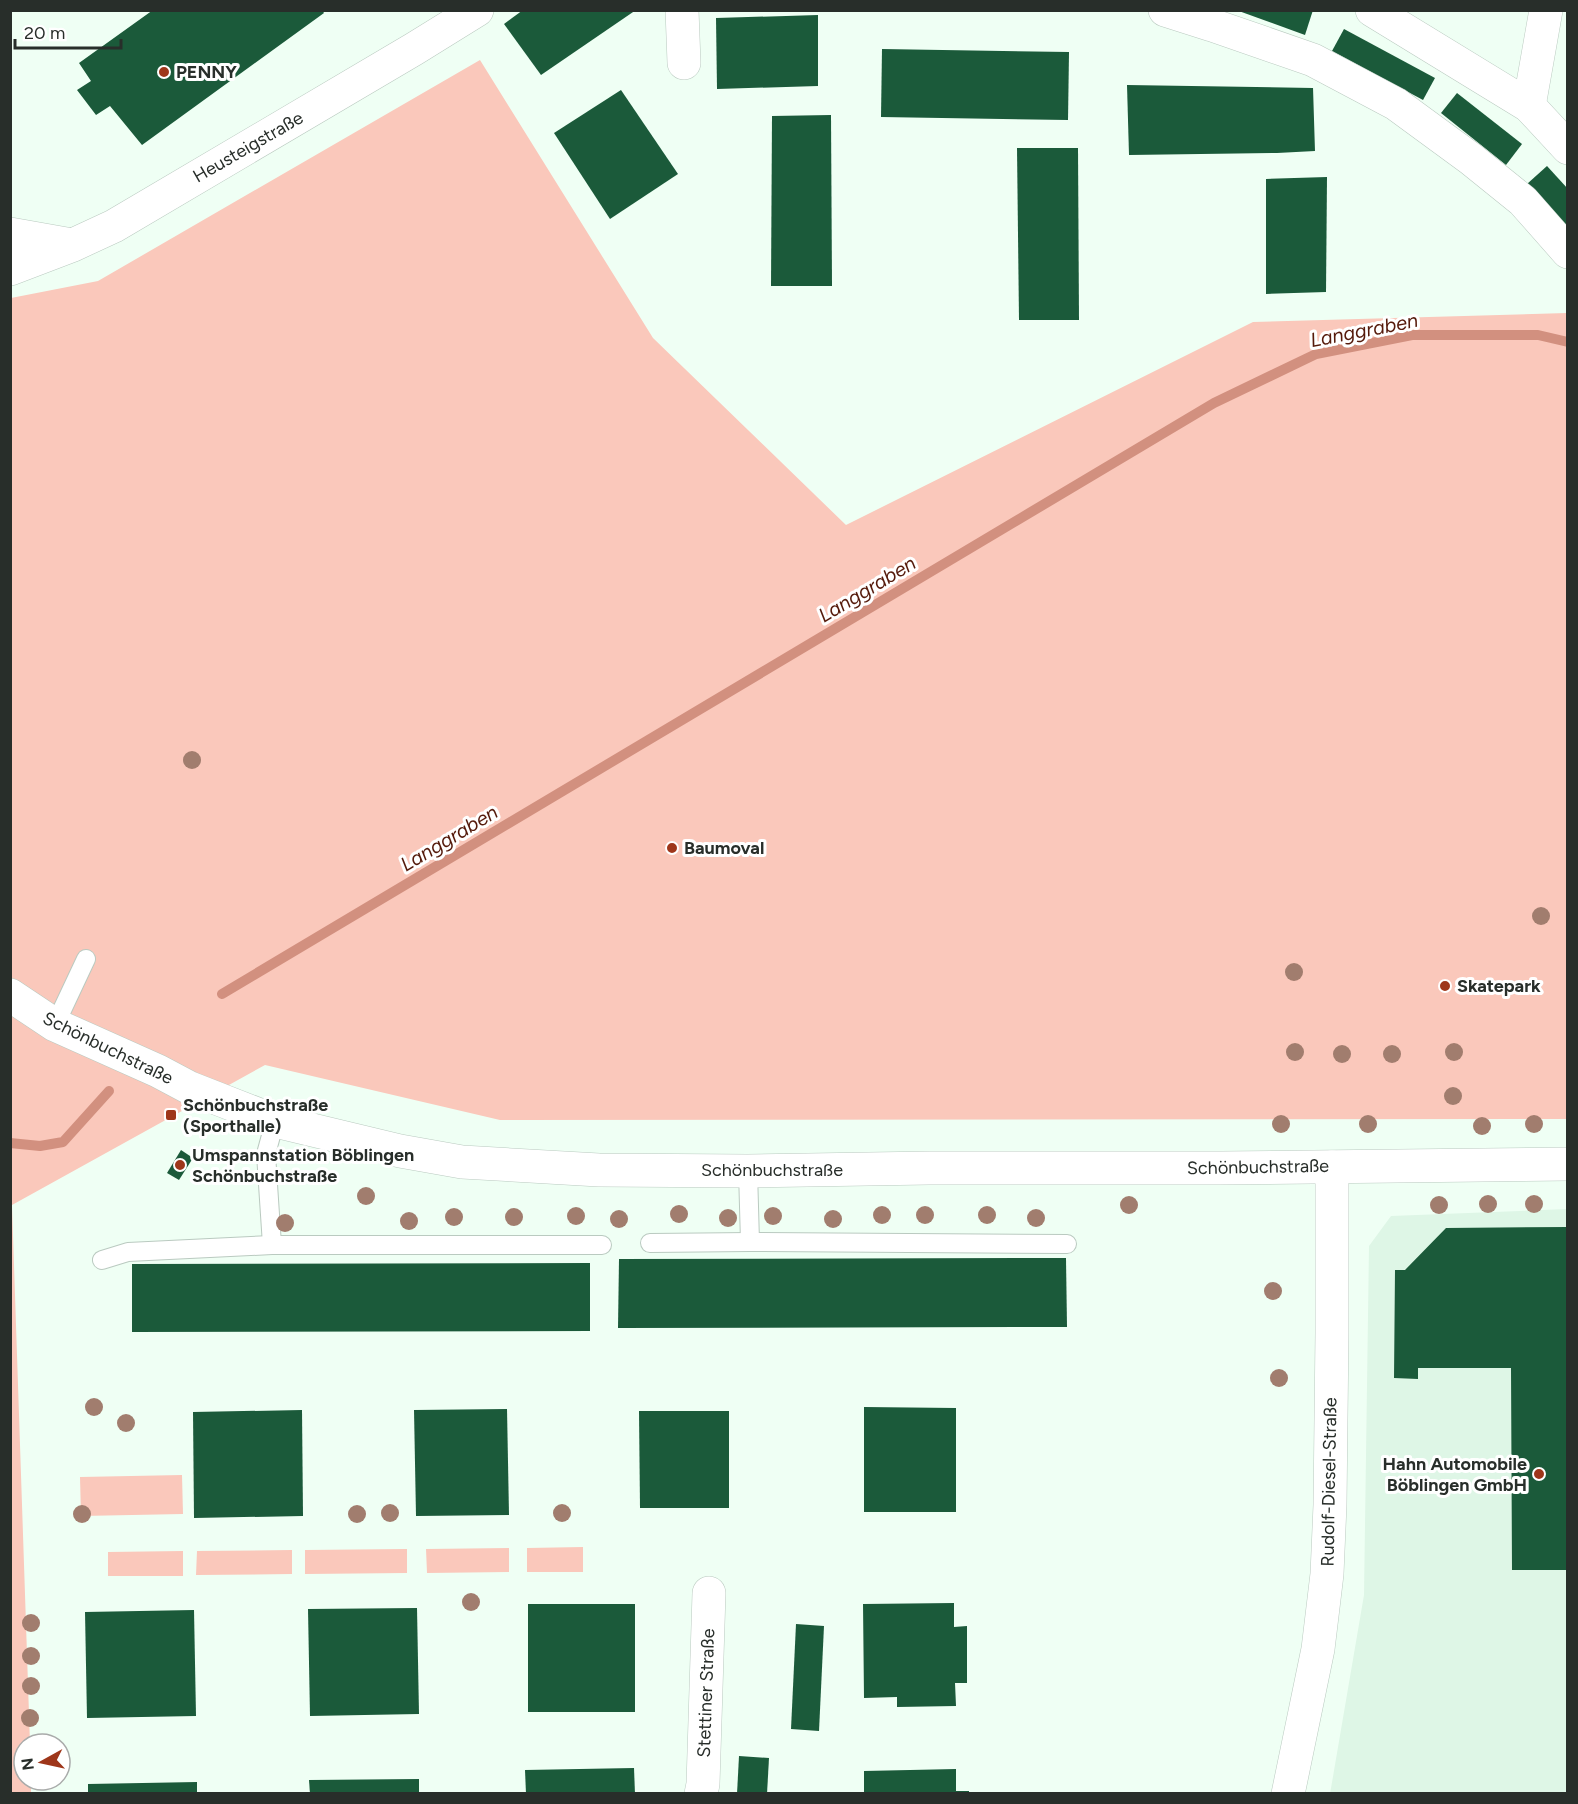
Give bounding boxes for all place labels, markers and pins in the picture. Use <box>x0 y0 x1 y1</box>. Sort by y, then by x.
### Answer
place label: PENNY <box>176 61 237 83</box>
marker: PENNY <box>157 65 171 79</box>
place label: Baumoval <box>684 837 764 859</box>
marker: Baumoval <box>665 841 679 855</box>
place label: Skatepark <box>1457 975 1541 997</box>
marker: Skatepark <box>1438 979 1452 993</box>
place label: Schönbuchstraße (Sporthalle) <box>183 1094 328 1137</box>
marker: Schönbuchstraße (Sporthalle) <box>164 1108 178 1122</box>
place label: Umspannstation Böblingen Schönbuchstraße <box>192 1144 414 1187</box>
marker: Umspannstation Böblingen Schönbuchstraße <box>173 1158 187 1172</box>
place label: Hahn Automobile Böblingen GmbH <box>1383 1453 1527 1496</box>
marker: Hahn Automobile Böblingen GmbH <box>1532 1467 1546 1481</box>

